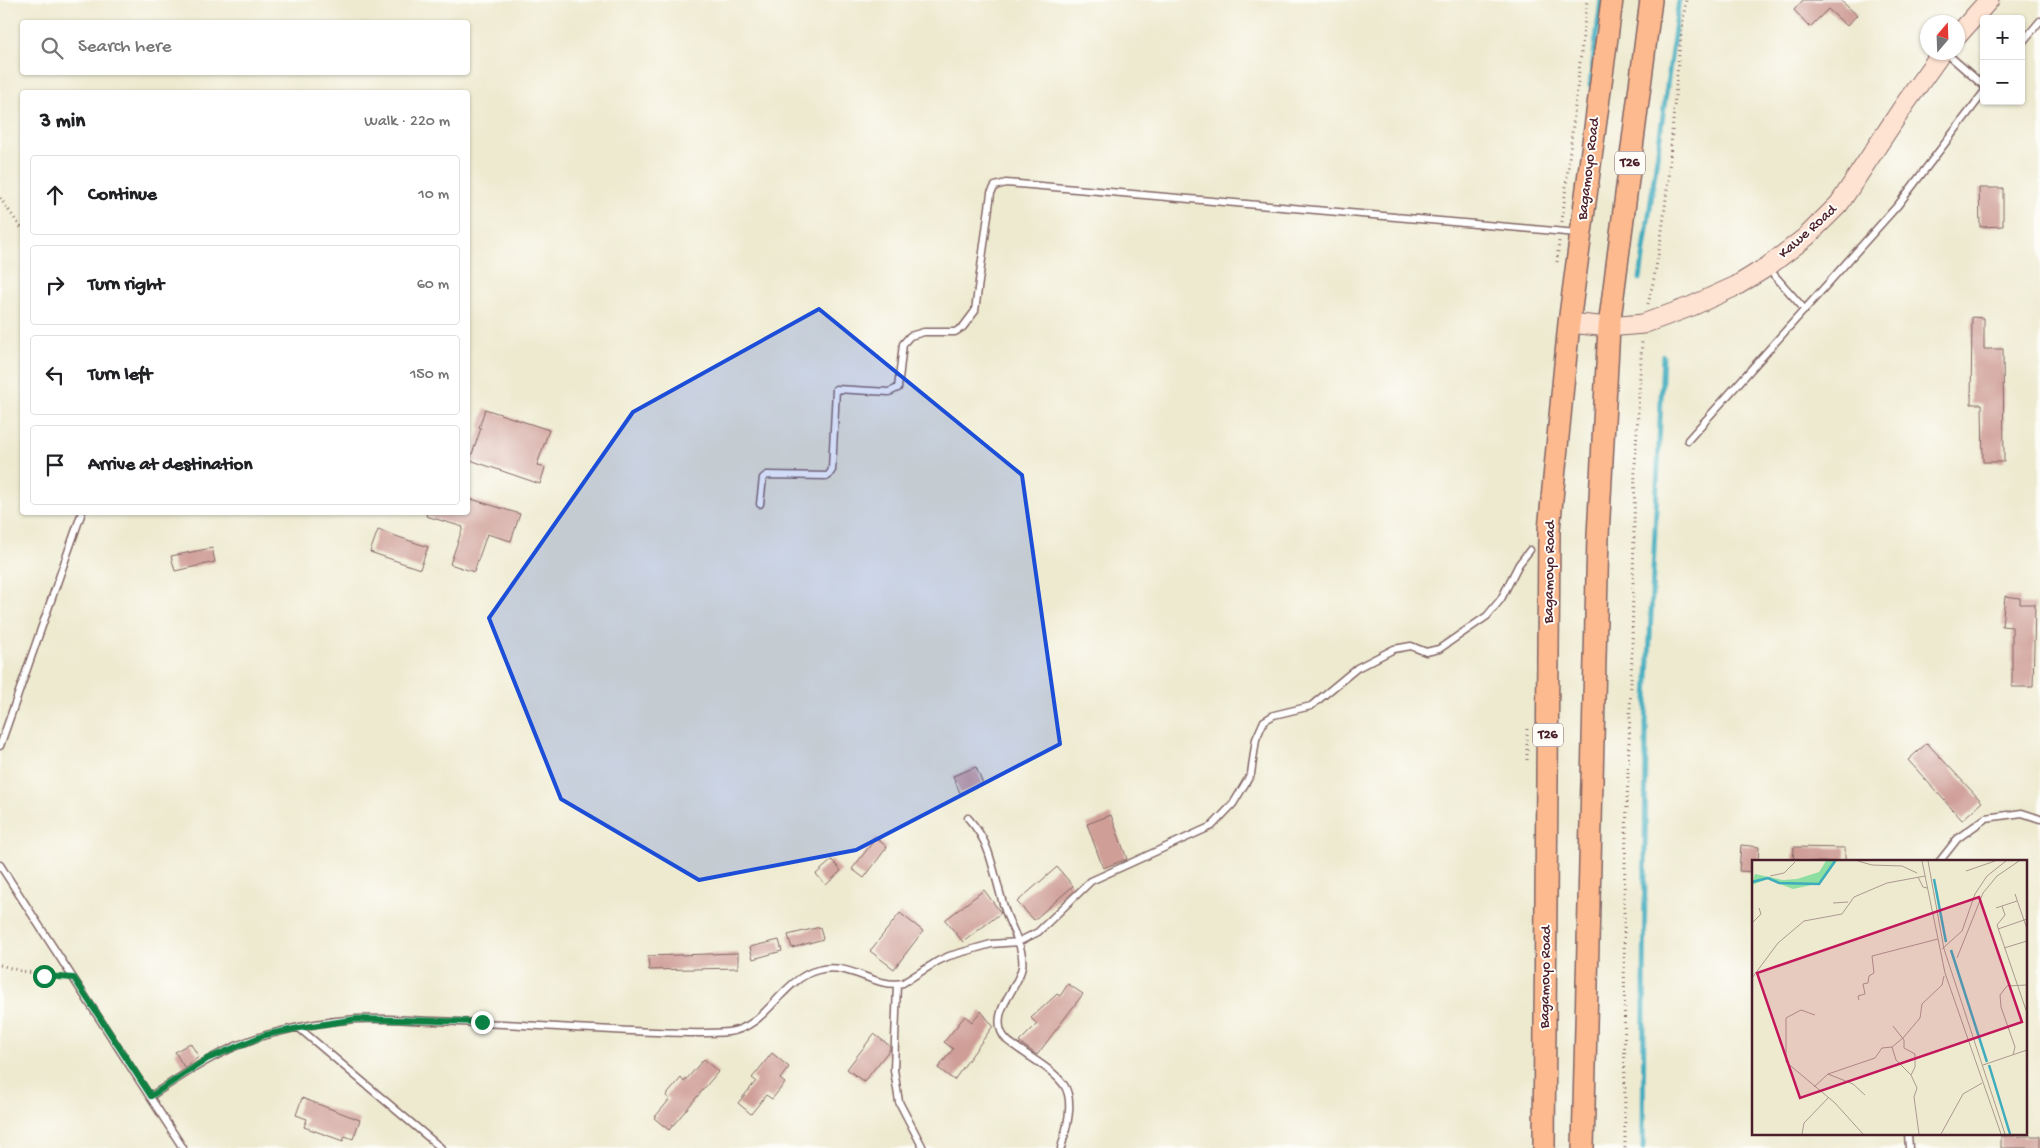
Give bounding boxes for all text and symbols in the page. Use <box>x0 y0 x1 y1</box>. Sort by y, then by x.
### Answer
north arrow <box>1920 15 1965 60</box>
map controls <box>1980 15 2025 105</box>
button: + <box>1980 15 2025 60</box>
search box <box>20 20 470 75</box>
icon: search <box>38 34 66 62</box>
text: Search here <box>78 36 172 59</box>
button: − <box>1980 60 2025 105</box>
text: 3 min <box>40 110 85 135</box>
text: Walk · 220 m <box>364 113 450 132</box>
street label: Bagamoyo Road <box>1574 116 1604 222</box>
road number: T26 <box>1615 152 1645 174</box>
icon: ahead <box>41 181 69 209</box>
text: Continue <box>88 184 157 207</box>
text: 10 m <box>418 186 449 205</box>
street label: Kawe Road <box>1775 200 1842 263</box>
icon: right <box>41 271 69 299</box>
text: Turn right <box>88 274 164 297</box>
text: 60 m <box>417 276 449 295</box>
icon: left <box>41 361 69 389</box>
text: Turn left <box>88 364 152 387</box>
text: 150 m <box>410 366 449 385</box>
icon: arrive <box>41 451 69 479</box>
text: Arrive at destination <box>88 454 252 477</box>
street label: Bagamoyo Road <box>1540 519 1560 625</box>
road number: T26 <box>1533 724 1563 746</box>
inset map <box>1752 860 2028 1136</box>
street label: Bagamoyo Road <box>1536 924 1556 1030</box>
route start <box>33 965 56 988</box>
route end <box>471 1011 494 1034</box>

